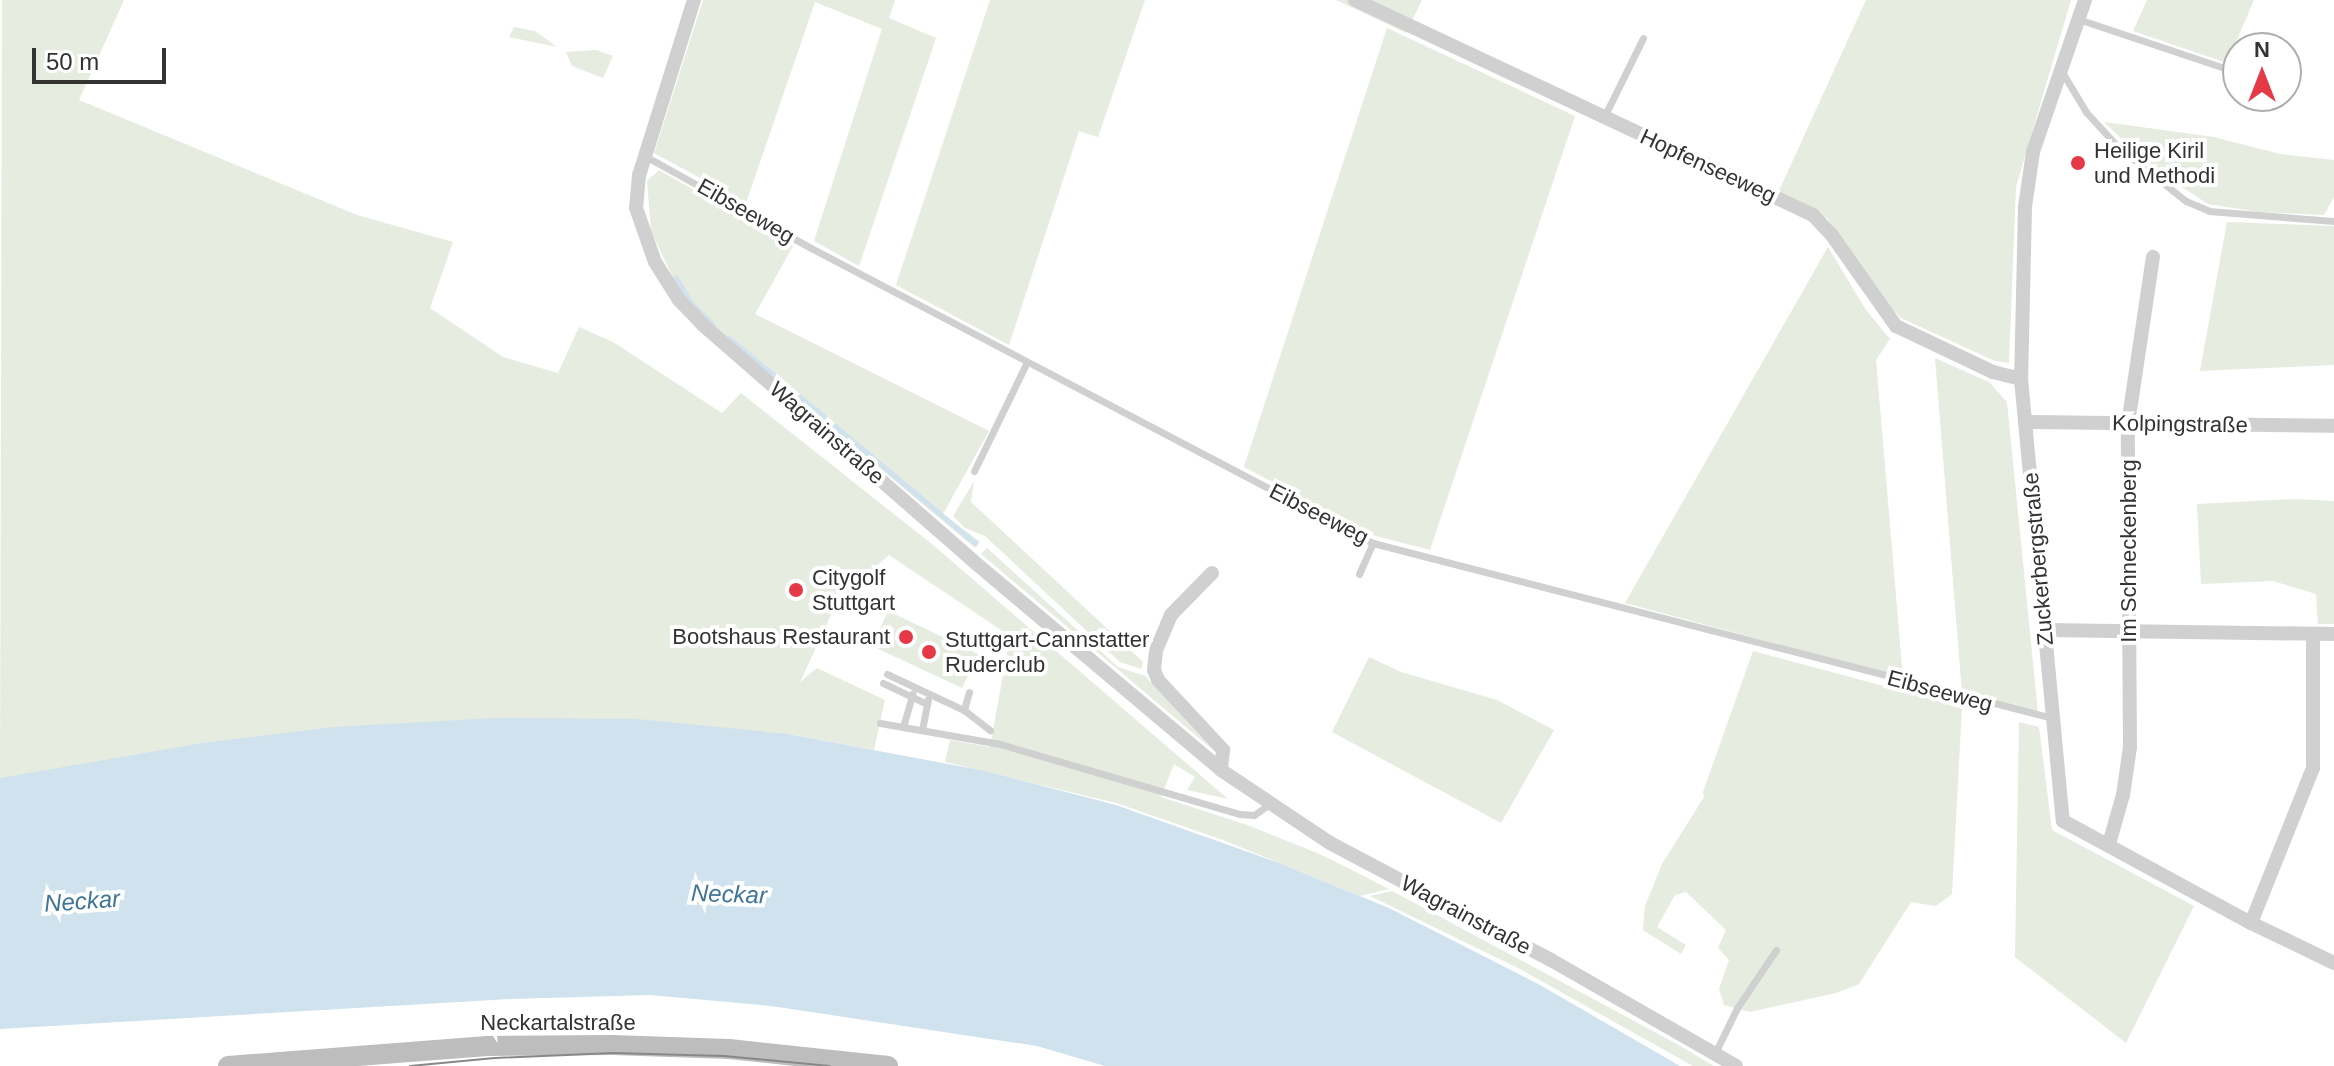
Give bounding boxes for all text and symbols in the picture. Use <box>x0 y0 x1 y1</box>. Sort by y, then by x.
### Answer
scale bar <box>36 32 170 82</box>
north arrow <box>2222 32 2302 112</box>
text: N <box>2254 37 2270 62</box>
text: 50 m <box>46 48 99 75</box>
street label: Hopfenseeweg <box>1636 123 1780 209</box>
place label: Heilige Kiril und Methodi <box>2094 137 2215 188</box>
marker: Heilige Kiril und Methodi <box>2069 154 2087 172</box>
street label: Eibseeweg <box>693 173 799 249</box>
street label: Wagrainstraße <box>764 376 890 490</box>
street label: Kolpingstraße <box>2112 410 2248 438</box>
street label: Im Schneckenberg <box>2116 459 2142 643</box>
street label: Zuckerbergstraße <box>2017 471 2059 647</box>
street label: Eibseeweg <box>1265 478 1373 550</box>
place label: Citygolf Stuttgart <box>812 564 895 616</box>
marker: Citygolf Stuttgart <box>787 581 805 599</box>
place label: Bootshaus Restaurant <box>672 624 890 650</box>
place label: Stuttgart-Cannstatter Ruderclub <box>945 626 1149 678</box>
marker: Bootshaus Restaurant <box>897 628 915 646</box>
marker: Stuttgart-Cannstatter Ruderclub <box>920 643 938 661</box>
street label: Eibseeweg <box>1885 664 1995 718</box>
street label: Wagrainstraße <box>1396 870 1536 960</box>
water label: Neckar <box>691 878 767 910</box>
water label: Neckar <box>43 884 121 918</box>
street label: Neckartalstraße <box>480 1010 636 1036</box>

